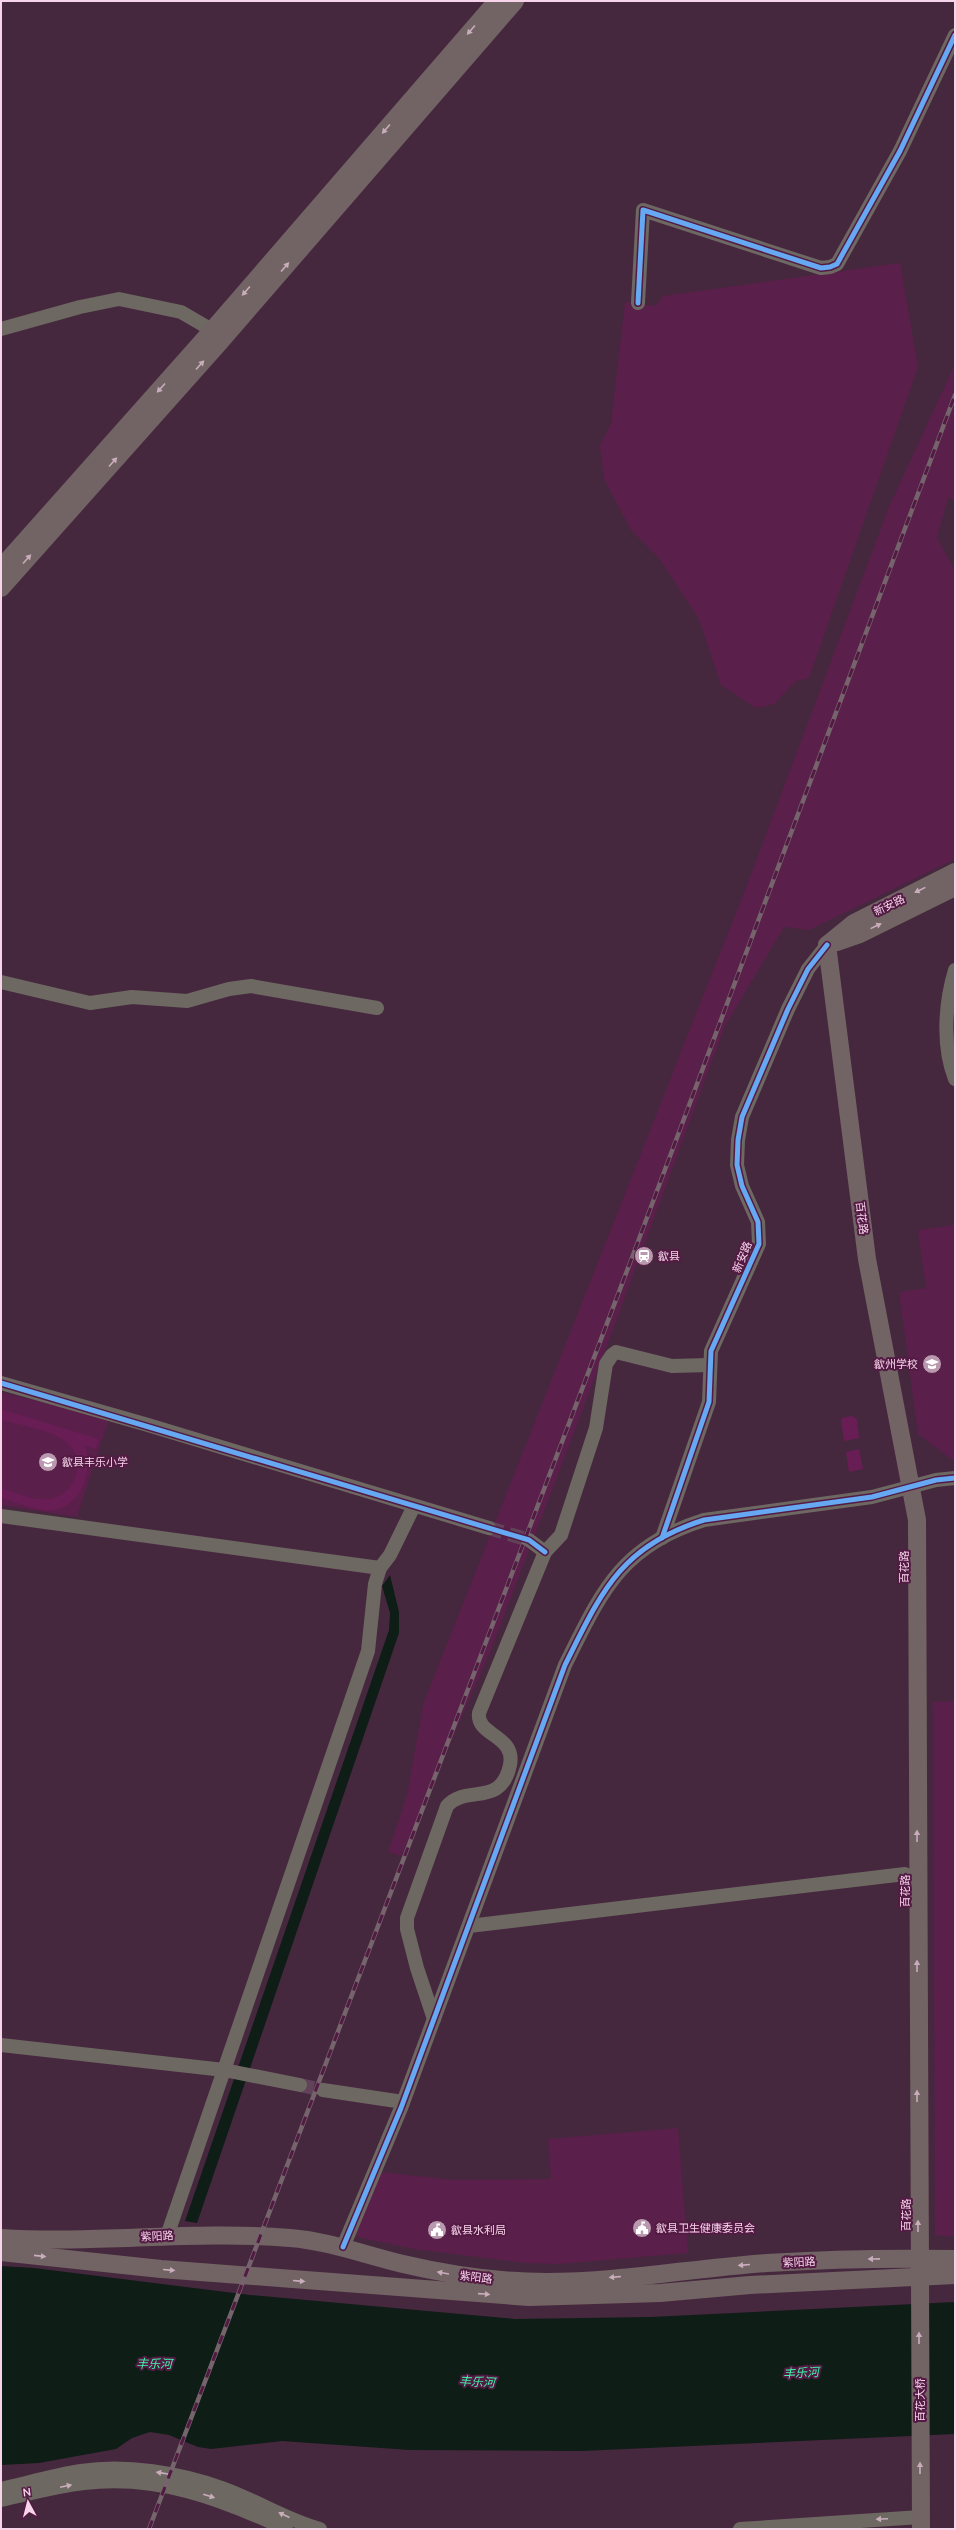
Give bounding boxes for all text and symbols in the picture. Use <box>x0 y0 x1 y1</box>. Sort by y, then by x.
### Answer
one-way arrow <box>467 25 476 36</box>
one-way arrow <box>382 124 391 134</box>
one-way arrow <box>281 262 290 272</box>
one-way arrow <box>242 285 251 296</box>
one-way arrow <box>195 360 204 370</box>
one-way arrow <box>156 383 165 394</box>
one-way arrow <box>109 457 118 467</box>
one-way arrow <box>22 554 32 564</box>
one-way arrow <box>914 887 926 893</box>
street label: 新安路 <box>871 891 907 919</box>
one-way arrow <box>870 923 882 929</box>
street label: 百花路 <box>852 1201 871 1235</box>
street label: 新安路 <box>729 1239 756 1275</box>
station icon: 歙县 <box>633 1245 655 1267</box>
place label: 歙县 <box>658 1249 680 1264</box>
school or university icon: 歙州学校 <box>921 1353 943 1375</box>
place label: 歙州学校 <box>874 1357 918 1372</box>
school or university icon: 歙县丰乐小学 <box>37 1451 59 1473</box>
place label: 歙县丰乐小学 <box>62 1455 128 1470</box>
street label: 百花路 <box>897 1551 912 1584</box>
one-way arrow <box>914 1829 920 1842</box>
street label: 百花路 <box>898 1875 913 1908</box>
one-way arrow <box>914 1959 920 1972</box>
one-way arrow <box>914 2089 920 2102</box>
street label: 百花路 <box>899 2199 914 2232</box>
public building icon: 歙县卫生健康委员会 <box>631 2217 653 2239</box>
public building icon: 歙县水利局 <box>426 2219 448 2241</box>
one-way arrow <box>915 2219 921 2232</box>
place label: 歙县卫生健康委员会 <box>656 2221 755 2236</box>
place label: 歙县水利局 <box>451 2223 506 2238</box>
street label: 紫阳路 <box>140 2228 174 2245</box>
one-way arrow <box>34 2253 46 2259</box>
street label: 紫阳路 <box>782 2254 816 2271</box>
one-way arrow <box>867 2256 880 2262</box>
one-way arrow <box>738 2262 750 2269</box>
one-way arrow <box>163 2266 175 2273</box>
street label: 紫阳路 <box>459 2268 493 2287</box>
one-way arrow <box>437 2269 450 2275</box>
one-way arrow <box>609 2274 621 2281</box>
one-way arrow <box>293 2277 305 2284</box>
one-way arrow <box>478 2291 490 2298</box>
one-way arrow <box>916 2331 922 2344</box>
water label: 丰乐河 <box>136 2356 174 2372</box>
water label: 丰乐河 <box>783 2364 821 2382</box>
water label: 丰乐河 <box>459 2373 497 2391</box>
street label: 百花大桥 <box>913 2378 928 2422</box>
one-way arrow <box>917 2461 923 2474</box>
one-way arrow <box>155 2470 168 2476</box>
north arrow <box>8 2482 48 2522</box>
one-way arrow <box>60 2483 73 2489</box>
text: N <box>22 2485 32 2501</box>
one-way arrow <box>203 2493 215 2499</box>
one-way arrow <box>278 2512 290 2518</box>
one-way arrow <box>876 2516 888 2523</box>

